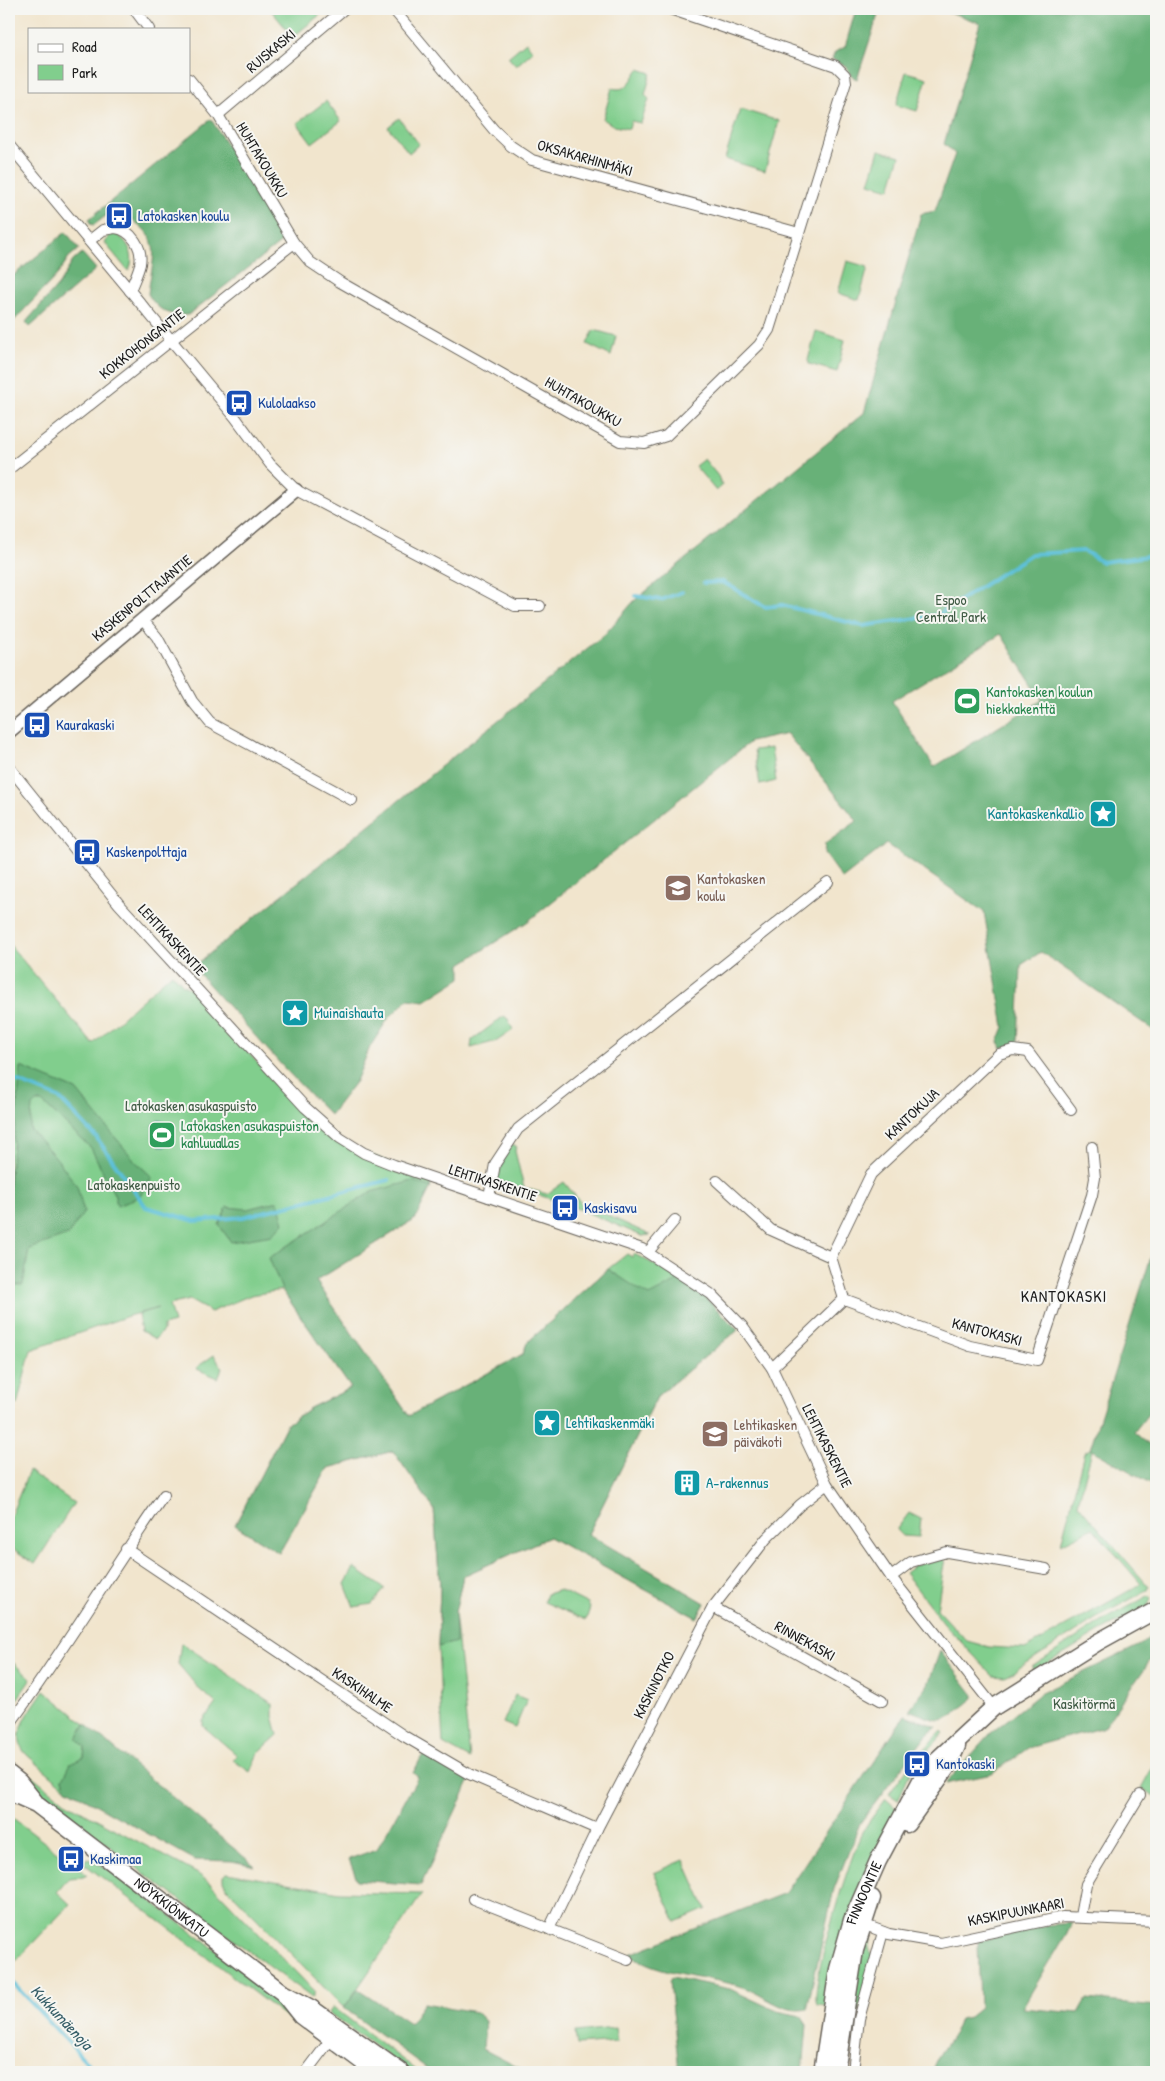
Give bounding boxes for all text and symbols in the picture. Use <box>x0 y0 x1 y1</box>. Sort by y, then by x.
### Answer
street label: RUISKASKI <box>241 24 300 78</box>
legend <box>28 28 190 92</box>
text: Road <box>72 36 97 57</box>
text: Park <box>72 62 97 83</box>
street label: HUHTAKOUKKU <box>232 118 293 202</box>
street label: OKSAKARHINMÄKI <box>535 134 635 181</box>
bus stop icon: Latokasken koulu <box>104 201 134 231</box>
place label: Latokasken koulu <box>138 205 229 226</box>
street label: KOKKOHONGANTIE <box>95 303 189 384</box>
street label: HUHTAKOUKKU <box>541 371 625 432</box>
bus stop icon: Kulolaakso <box>224 388 254 418</box>
place label: Kulolaakso <box>258 392 316 413</box>
street label: KASKENPOLTTAJANTIE <box>87 549 197 646</box>
park label: Espoo Central Park <box>916 589 986 627</box>
place label: Kantokasken koulun hiekkakenttä <box>986 681 1093 719</box>
sports icon: Kantokasken koulun hiekkakenttä <box>952 686 982 716</box>
bus stop icon: Kaurakaski <box>22 710 52 740</box>
place label: Kaurakaski <box>56 714 115 735</box>
place icon: Kantokaskenkallio <box>1088 799 1118 829</box>
place label: Kantokaskenkallio <box>987 803 1084 824</box>
bus stop icon: Kaskenpolttaja <box>72 837 102 867</box>
place label: Kaskenpolttaja <box>106 841 187 862</box>
place label: Kantokasken koulu <box>697 868 766 906</box>
school or university icon: Kantokasken koulu <box>663 873 693 903</box>
street label: LEHTIKASKENTIE <box>133 899 211 981</box>
place icon: Muinaishauta <box>280 998 310 1028</box>
place label: Muinaishauta <box>314 1002 383 1023</box>
street label: KANTOKUJA <box>880 1082 944 1144</box>
park label: Latokasken asukaspuisto <box>125 1095 257 1116</box>
place label: Latokasken asukaspuiston kahluuallas <box>181 1115 319 1153</box>
sports icon: Latokasken asukaspuiston kahluuallas <box>147 1120 177 1150</box>
street label: LEHTIKASKENTIE <box>446 1158 540 1207</box>
park label: Latokaskenpuisto <box>88 1174 180 1195</box>
bus stop icon: Kaskisavu <box>550 1193 580 1223</box>
place label: Kaskisavu <box>584 1197 637 1218</box>
district label: KANTOKASKI <box>1021 1285 1107 1307</box>
street label: KANTOKASKI <box>950 1312 1025 1351</box>
street label: LEHTIKASKENTIE <box>797 1400 858 1492</box>
place icon: Lehtikaskenmäki <box>532 1408 562 1438</box>
place label: Lehtikaskenmäki <box>566 1412 655 1433</box>
place label: Lehtikasken päiväkoti <box>734 1414 797 1452</box>
school or university icon: Lehtikasken päiväkoti <box>700 1419 730 1449</box>
building icon: A-rakennus <box>672 1468 702 1498</box>
place label: A-rakennus <box>706 1472 769 1493</box>
street label: RINNEKASKI <box>771 1615 839 1666</box>
street label: KASKINOTKO <box>628 1648 679 1722</box>
street label: KASKIHALME <box>328 1662 397 1718</box>
park label: Kaskitörmä <box>1053 1693 1115 1714</box>
bus stop icon: Kantokaski <box>902 1749 932 1779</box>
place label: Kantokaski <box>936 1753 995 1774</box>
bus stop icon: Kaskimaa <box>56 1844 86 1874</box>
place label: Kaskimaa <box>90 1848 141 1869</box>
street label: FINNOONTIE <box>840 1857 887 1927</box>
street label: NÖYKKIÖNKATU <box>130 1872 213 1943</box>
street label: KASKIPUUNKAARI <box>966 1892 1066 1931</box>
water label: Kukkumäenoja <box>26 1980 99 2056</box>

